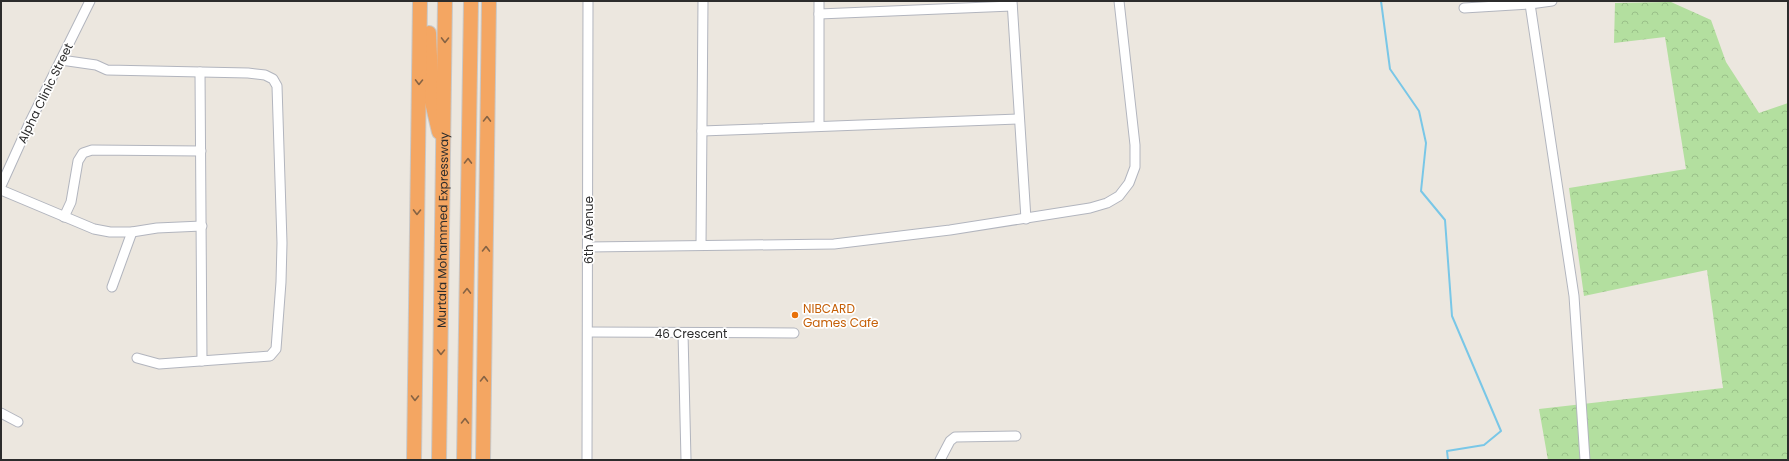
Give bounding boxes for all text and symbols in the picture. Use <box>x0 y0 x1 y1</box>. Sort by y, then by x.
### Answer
one-way arrow <box>441 37 449 43</box>
street label: Alpha Clinic Street <box>13 40 77 146</box>
one-way arrow <box>415 79 423 85</box>
one-way arrow <box>483 116 491 122</box>
street label: Murtala Mohammed Expressway <box>432 132 452 328</box>
one-way arrow <box>464 158 472 164</box>
street label: 6th Avenue <box>580 196 597 264</box>
one-way arrow <box>413 209 421 215</box>
one-way arrow <box>481 246 490 252</box>
one-way arrow <box>462 288 471 294</box>
place label: NIBCARD Games Cafe <box>803 300 878 331</box>
marker: NIBCARD Games Cafe <box>790 310 800 320</box>
street label: 46 Crescent <box>655 325 727 342</box>
one-way arrow <box>436 349 445 355</box>
one-way arrow <box>480 376 488 382</box>
one-way arrow <box>411 395 419 401</box>
one-way arrow <box>461 418 469 424</box>

